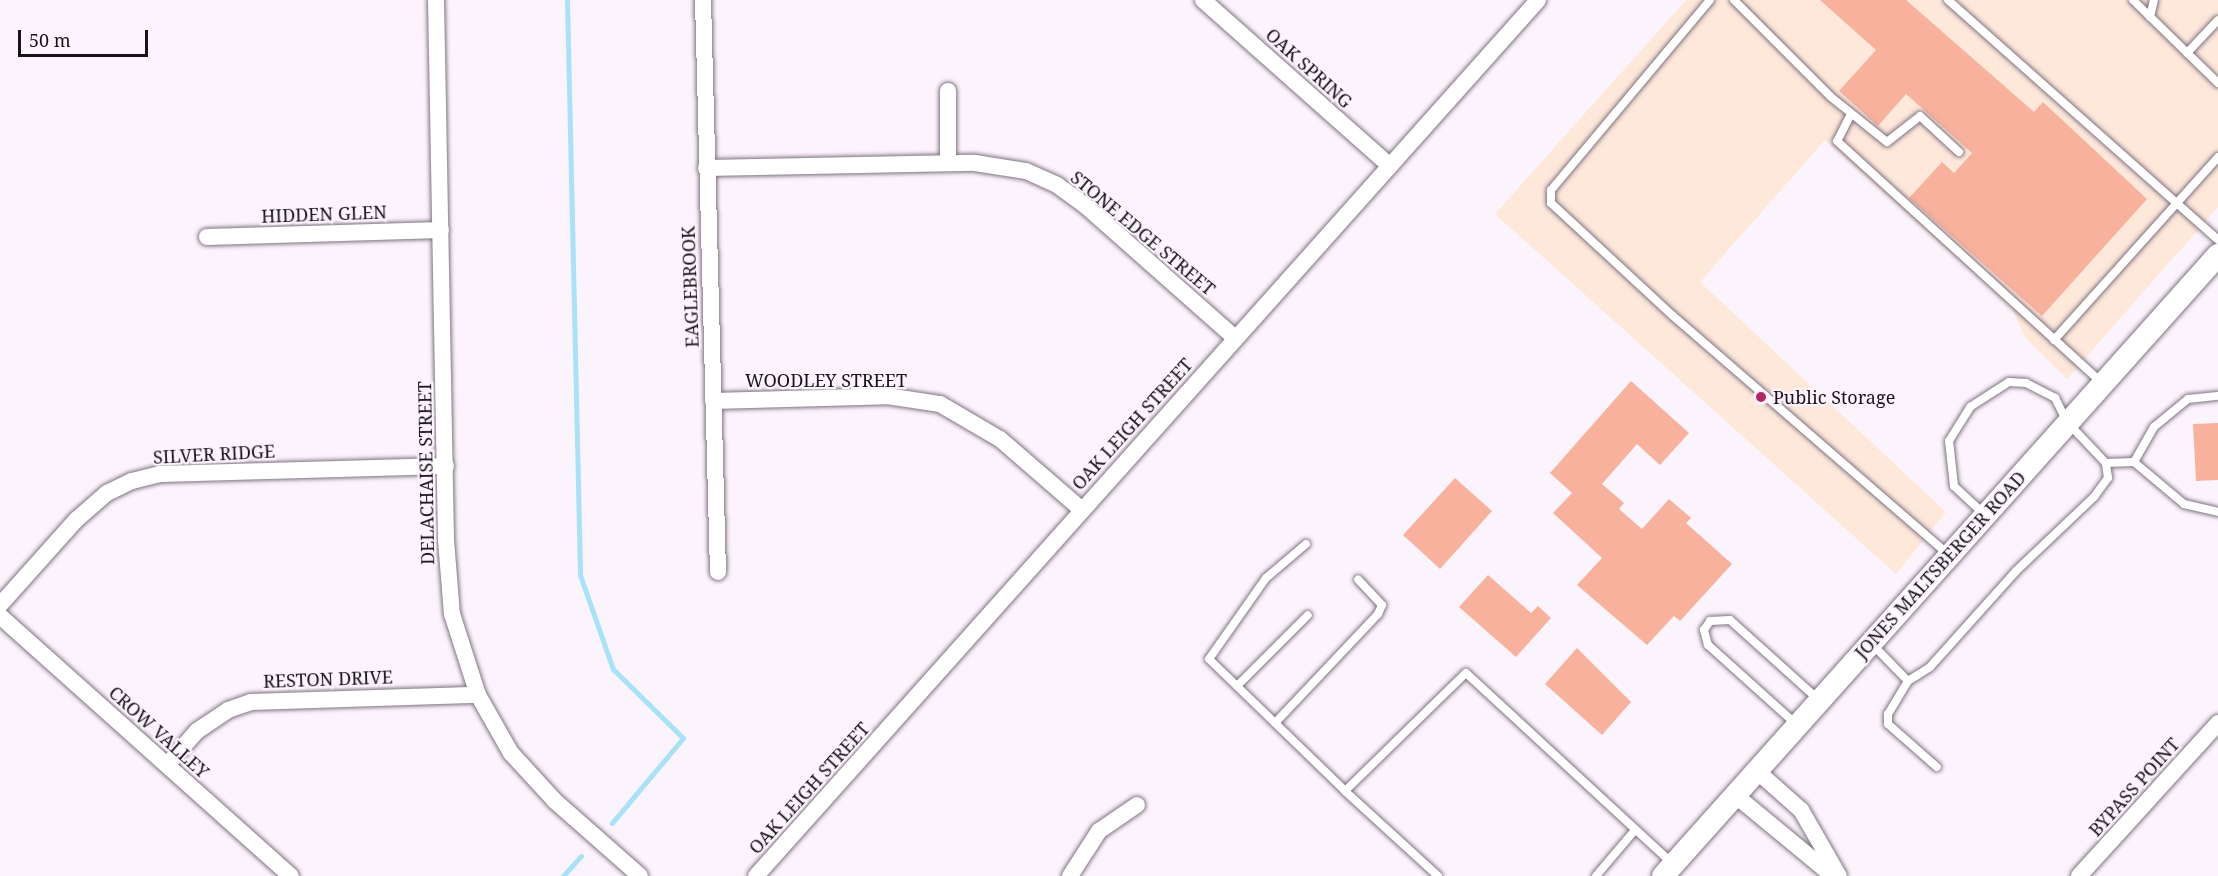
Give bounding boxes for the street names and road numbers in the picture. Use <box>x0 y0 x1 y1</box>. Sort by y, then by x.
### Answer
street label: OAK SPRING <box>1261 24 1357 112</box>
street label: STONE EDGE STREET <box>1066 166 1220 300</box>
street label: HIDDEN GLEN <box>261 201 387 227</box>
street label: EAGLEBROOK <box>677 226 703 348</box>
street label: OAK LEIGH STREET <box>1067 354 1197 494</box>
street label: WOODLEY STREET <box>745 369 907 391</box>
street label: DELACHAISE STREET <box>414 381 438 565</box>
street label: SILVER RIDGE <box>152 440 276 468</box>
street label: JONES MALTSBERGER ROAD <box>1850 467 2030 663</box>
street label: RESTON DRIVE <box>263 666 393 692</box>
street label: CROW VALLEY <box>105 681 213 783</box>
street label: OAK LEIGH STREET <box>744 718 874 858</box>
street label: BYPASS POINT <box>2084 733 2184 841</box>

